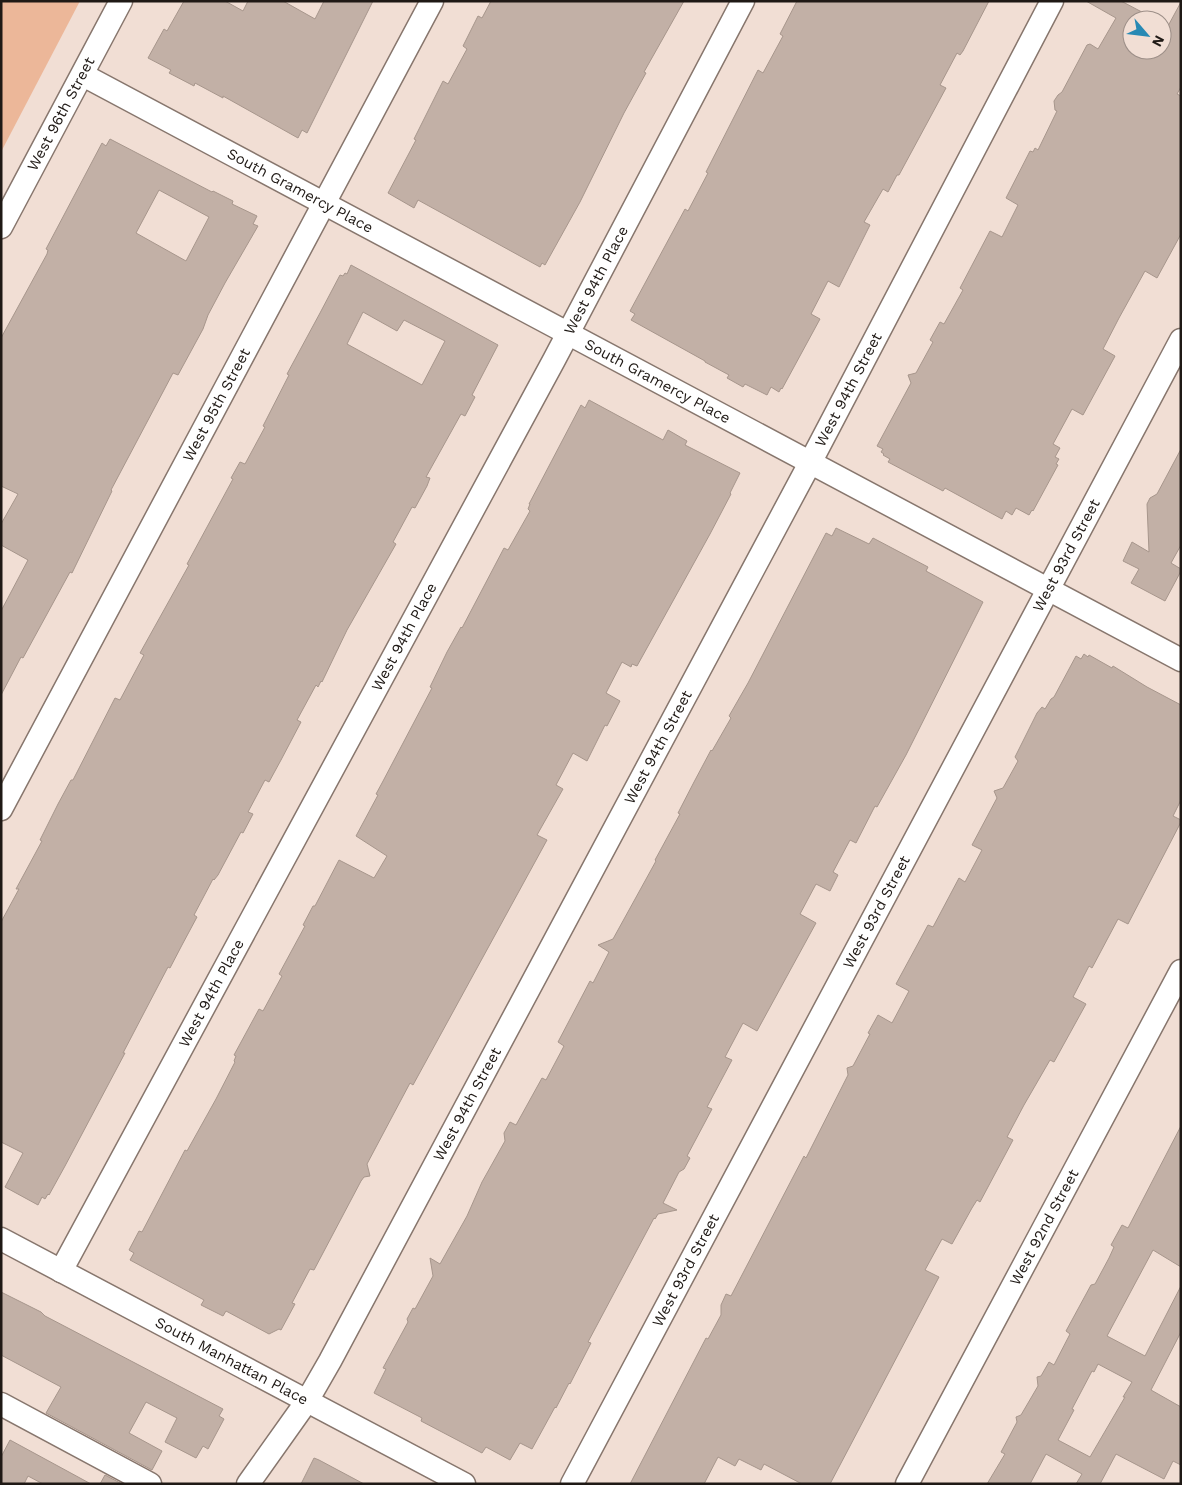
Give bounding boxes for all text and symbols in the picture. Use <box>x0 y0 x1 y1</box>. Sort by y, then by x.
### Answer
north arrow <box>1122 10 1172 60</box>
text: N <box>1149 33 1168 49</box>
street label: West 96th Street <box>23 53 99 174</box>
street label: South Gramercy Place <box>224 144 376 237</box>
street label: West 94th Place <box>560 223 632 338</box>
street label: West 94th Street <box>811 329 886 450</box>
street label: South Gramercy Place <box>582 335 734 427</box>
street label: West 95th Street <box>179 345 254 465</box>
street label: West 93rd Street <box>1029 495 1104 615</box>
street label: West 94th Place <box>368 580 441 694</box>
street label: West 94th Street <box>620 687 696 807</box>
street label: West 93rd Street <box>839 852 914 972</box>
street label: West 94th Place <box>175 936 248 1050</box>
street label: West 94th Street <box>429 1044 505 1164</box>
street label: West 92nd Street <box>1006 1166 1083 1288</box>
street label: West 93rd Street <box>648 1210 723 1330</box>
street label: South Manhattan Place <box>152 1313 311 1409</box>

